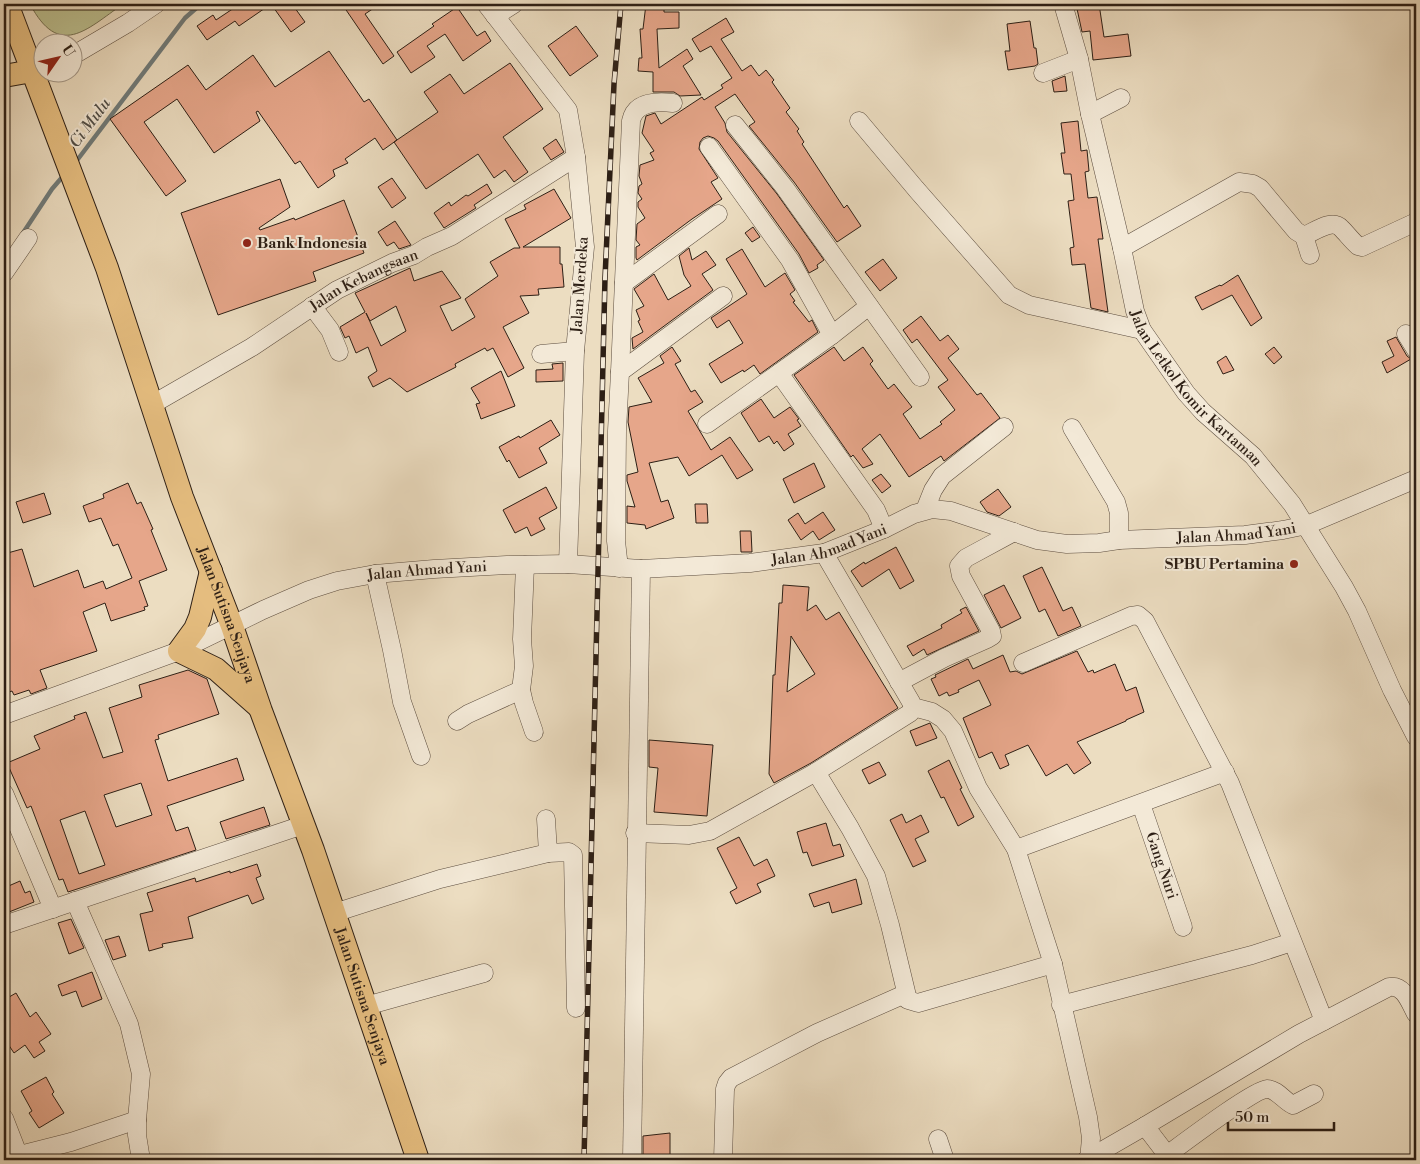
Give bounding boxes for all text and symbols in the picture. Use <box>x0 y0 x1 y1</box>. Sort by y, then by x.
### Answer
north arrow <box>32 32 82 82</box>
text: U <box>57 42 79 61</box>
water label: Ci Mulu <box>65 94 116 152</box>
place label: Bank Indonesia <box>257 234 368 253</box>
street label: Jalan Merdeka <box>567 235 593 335</box>
marker: Bank Indonesia <box>241 237 253 249</box>
street label: Jalan Kebangsaan <box>305 245 421 316</box>
street label: Jalan Letkol Komir Kartaman <box>1126 306 1267 470</box>
street label: Jalan Ahmad Yani <box>1175 518 1298 547</box>
street label: Jalan Ahmad Yani <box>769 519 890 570</box>
street label: Jalan Sutisna Senjaya <box>192 543 260 686</box>
place label: SPBU Pertamina <box>1165 555 1285 574</box>
street label: Jalan Ahmad Yani <box>364 557 487 585</box>
marker: SPBU Pertamina <box>1288 558 1300 570</box>
street label: Gang Nuri <box>1142 829 1182 902</box>
street label: Jalan Sutisna Senjaya <box>330 924 395 1068</box>
scale bar <box>1228 1099 1334 1131</box>
text: 50 m <box>1235 1108 1269 1127</box>

